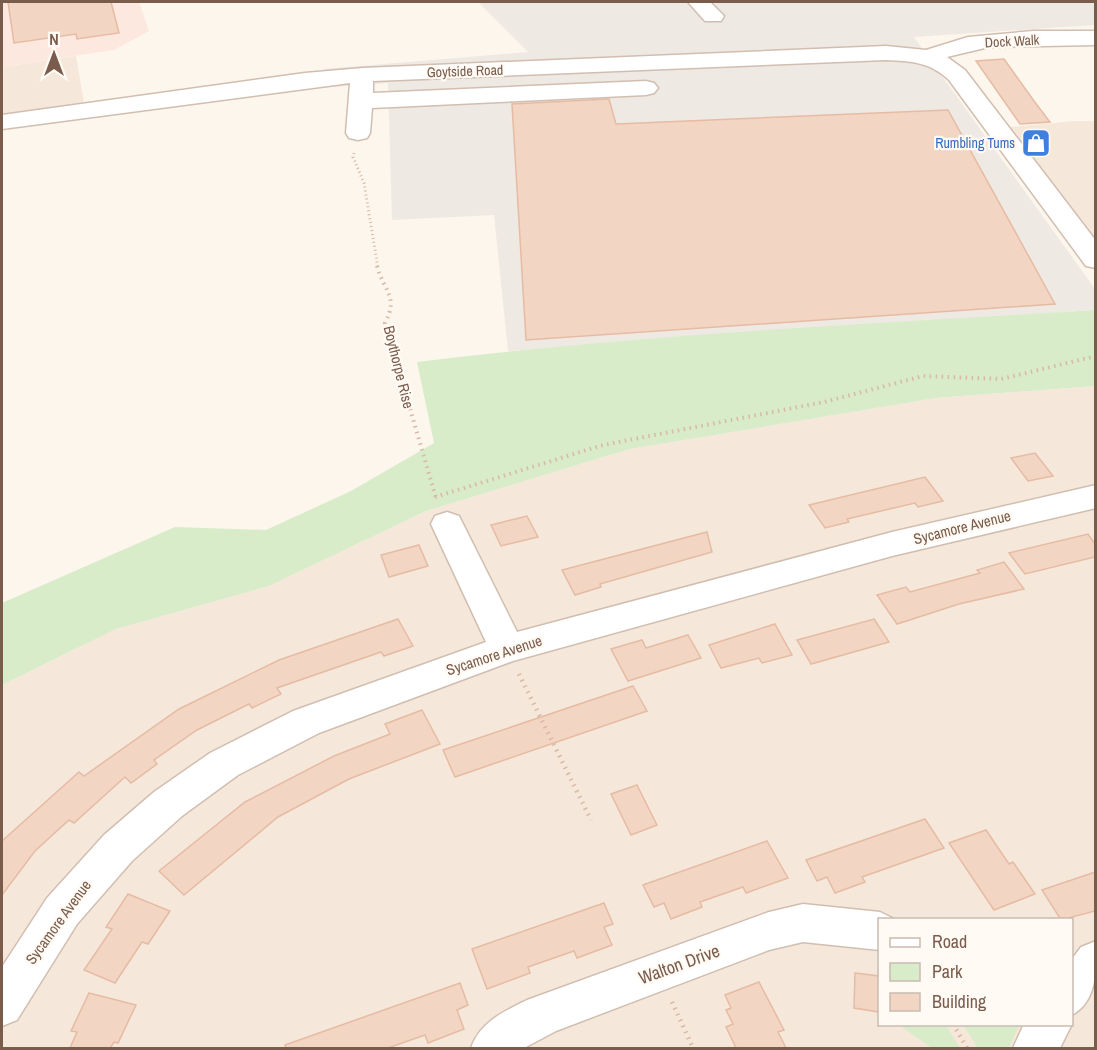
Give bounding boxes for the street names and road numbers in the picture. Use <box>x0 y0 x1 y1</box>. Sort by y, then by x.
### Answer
street label: Dock Walk <box>984 31 1040 51</box>
street label: Goytside Road <box>426 61 504 81</box>
street label: Boythorpe Rise <box>379 323 419 411</box>
street label: Sycamore Avenue <box>911 505 1013 549</box>
street label: Sycamore Avenue <box>443 630 545 680</box>
street label: Sycamore Avenue <box>20 875 96 968</box>
street label: Walton Drive <box>635 938 723 990</box>

